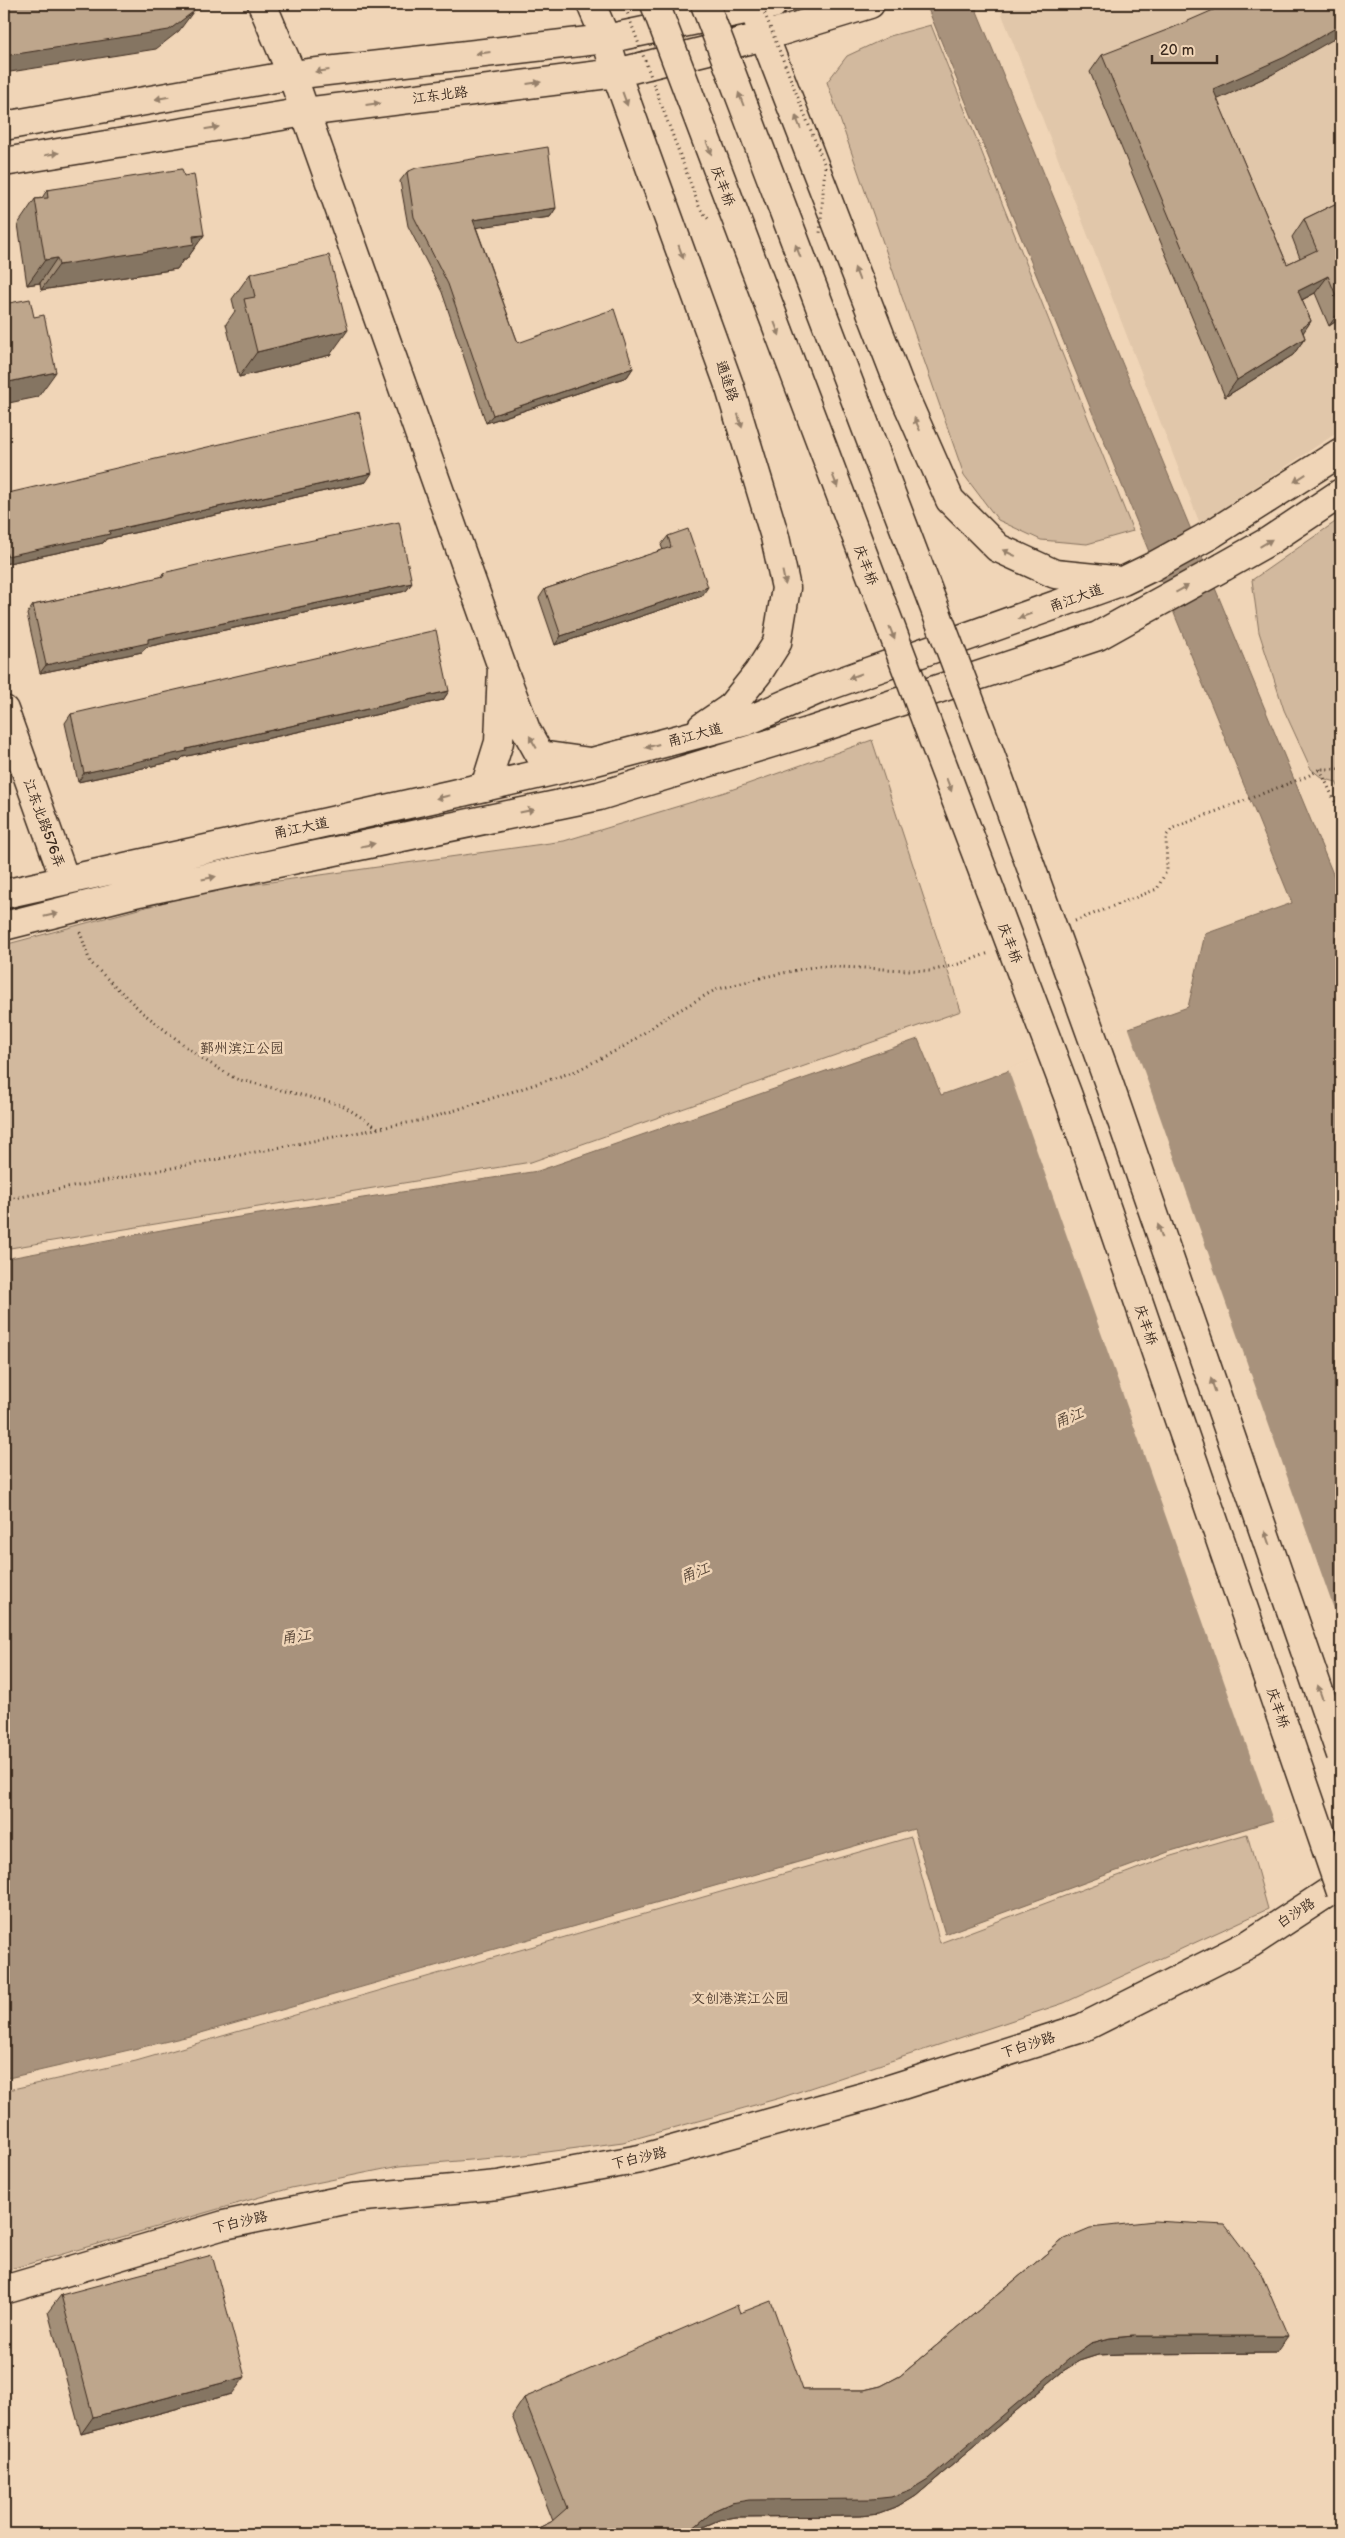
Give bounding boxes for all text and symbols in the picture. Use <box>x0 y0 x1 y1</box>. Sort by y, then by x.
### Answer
scale bar <box>1152 32 1218 64</box>
text: 20 m <box>1160 41 1194 60</box>
one-way arrow <box>475 49 491 57</box>
one-way arrow <box>313 67 329 75</box>
one-way arrow <box>526 79 542 87</box>
street label: 江东北路 <box>411 83 469 107</box>
one-way arrow <box>621 92 629 107</box>
one-way arrow <box>736 92 744 106</box>
one-way arrow <box>153 94 169 102</box>
one-way arrow <box>365 99 381 107</box>
one-way arrow <box>794 114 802 129</box>
one-way arrow <box>205 123 221 131</box>
one-way arrow <box>705 141 713 156</box>
one-way arrow <box>44 150 60 158</box>
street label: 庆丰桥 <box>708 163 738 209</box>
one-way arrow <box>794 243 802 258</box>
one-way arrow <box>678 244 685 259</box>
one-way arrow <box>852 267 860 281</box>
one-way arrow <box>774 321 781 336</box>
street label: 通途路 <box>712 358 742 404</box>
one-way arrow <box>737 414 745 429</box>
one-way arrow <box>912 417 920 431</box>
one-way arrow <box>831 474 839 488</box>
one-way arrow <box>1294 474 1307 483</box>
one-way arrow <box>1259 538 1272 547</box>
street label: 庆丰桥 <box>851 542 881 588</box>
one-way arrow <box>1002 549 1016 557</box>
one-way arrow <box>780 570 788 585</box>
street label: 甬江大道 <box>1047 580 1105 616</box>
one-way arrow <box>1175 585 1190 593</box>
one-way arrow <box>1017 613 1032 620</box>
one-way arrow <box>888 626 896 641</box>
one-way arrow <box>847 672 862 680</box>
street label: 甬江大道 <box>666 720 724 750</box>
one-way arrow <box>529 735 537 750</box>
one-way arrow <box>645 742 660 750</box>
street label: 江东北路576弄 <box>20 776 68 870</box>
one-way arrow <box>946 777 954 792</box>
one-way arrow <box>435 793 451 801</box>
one-way arrow <box>520 807 536 815</box>
street label: 甬江大道 <box>272 814 330 842</box>
one-way arrow <box>361 840 377 848</box>
one-way arrow <box>202 873 218 881</box>
one-way arrow <box>44 911 59 919</box>
street label: 庆丰桥 <box>995 920 1025 966</box>
park label: 鄞州滨江公园 <box>200 1040 284 1057</box>
one-way arrow <box>1156 1224 1164 1239</box>
street label: 庆丰桥 <box>1131 1302 1161 1348</box>
one-way arrow <box>1209 1377 1217 1392</box>
water label: 甬江 <box>1052 1403 1087 1432</box>
one-way arrow <box>1262 1531 1270 1546</box>
water label: 甬江 <box>678 1558 713 1587</box>
water label: 甬江 <box>280 1625 313 1648</box>
one-way arrow <box>1315 1684 1323 1699</box>
street label: 庆丰桥 <box>1263 1685 1293 1731</box>
street label: 白沙路 <box>1274 1894 1318 1932</box>
park label: 文创港滨江公园 <box>691 1990 789 2007</box>
street label: 下白沙路 <box>999 2028 1057 2062</box>
street label: 下白沙路 <box>610 2143 668 2173</box>
street label: 下白沙路 <box>211 2207 269 2237</box>

